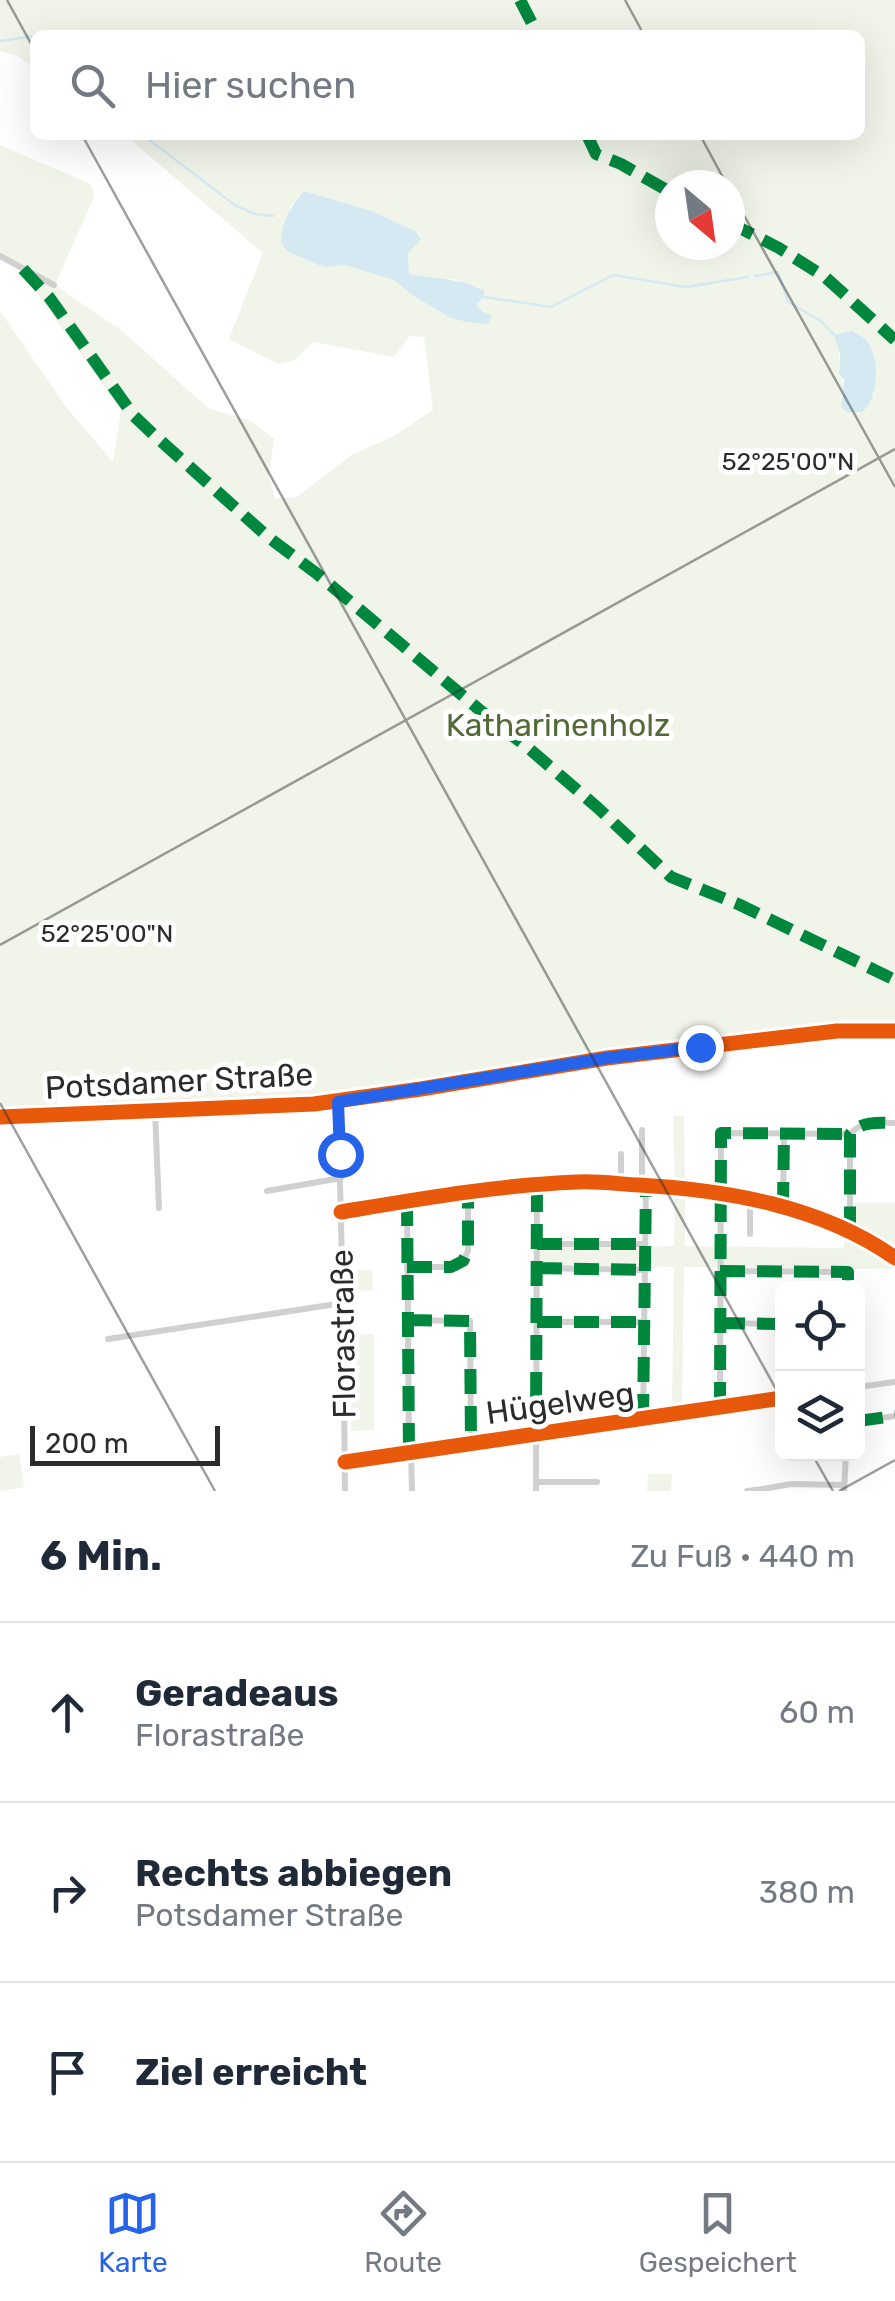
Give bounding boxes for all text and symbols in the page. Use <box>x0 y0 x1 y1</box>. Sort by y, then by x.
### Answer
search box <box>30 30 865 140</box>
icon: search <box>65 58 120 113</box>
text: Hier suchen <box>145 62 356 108</box>
north arrow <box>655 170 745 260</box>
text: 52°25'00"N <box>722 447 854 476</box>
park label: Katharinenholz <box>446 706 670 744</box>
text: 52°25'00"N <box>41 919 173 948</box>
route end <box>678 1025 724 1071</box>
street label: Potsdamer Straße <box>44 1055 314 1107</box>
route start <box>318 1132 364 1178</box>
street label: Florastraße <box>323 1249 363 1419</box>
map controls <box>775 1281 865 1461</box>
button: locate <box>775 1281 865 1371</box>
button: layers <box>775 1371 865 1461</box>
street label: Hügelweg <box>483 1374 637 1432</box>
scale bar <box>30 1421 220 1466</box>
text: 200 m <box>45 1427 129 1460</box>
text: 6 Min. <box>40 1531 162 1581</box>
text: Zu Fuß · 440 m <box>630 1537 855 1575</box>
text: Geradeaus <box>135 1670 339 1716</box>
icon: ahead <box>40 1685 95 1740</box>
text: 60 m <box>779 1693 855 1731</box>
text: Florastraße <box>135 1716 305 1754</box>
text: Rechts abbiegen <box>135 1850 452 1896</box>
icon: right <box>40 1865 95 1920</box>
text: 380 m <box>759 1873 855 1911</box>
text: Potsdamer Straße <box>135 1896 403 1934</box>
icon: arrive <box>40 2045 95 2100</box>
text: Ziel erreicht <box>135 2049 367 2095</box>
tab: Karte <box>98 2186 168 2279</box>
tab: Route <box>364 2186 442 2279</box>
tab: Gespeichert <box>639 2186 797 2279</box>

